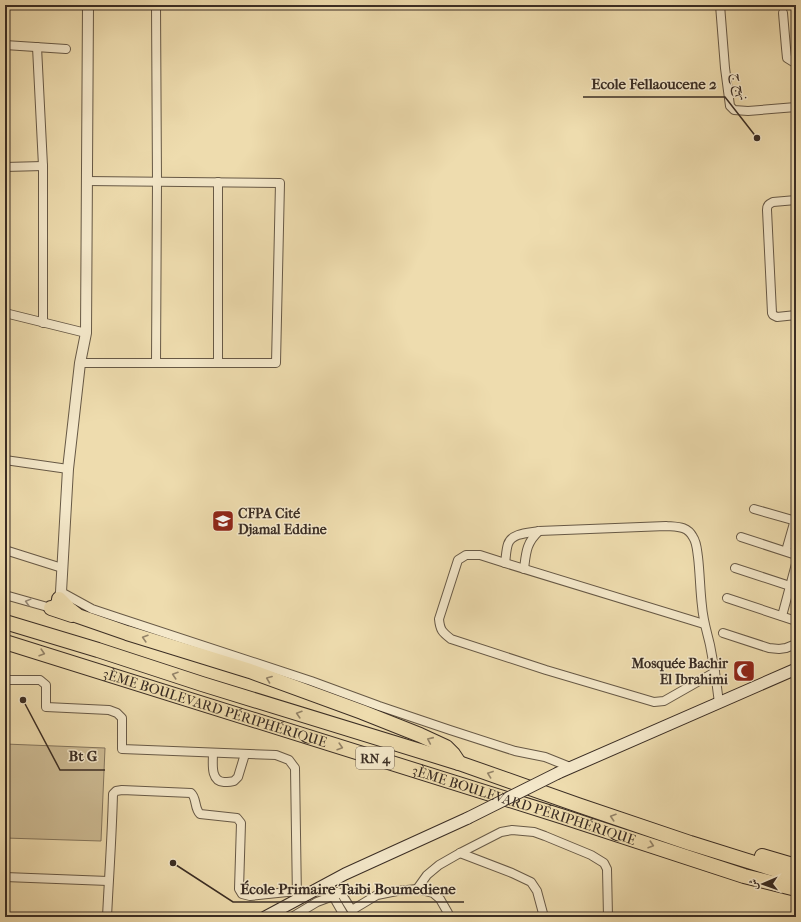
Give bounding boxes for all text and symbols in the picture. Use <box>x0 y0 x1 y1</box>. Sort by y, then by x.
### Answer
callout: Ecole Fellaoucene 2 <box>583 70 725 97</box>
street label: نهج ج <box>726 70 753 103</box>
text: Ecole Fellaoucene 2 <box>591 75 717 93</box>
place label: CFPA Cité Djamal Eddine <box>238 505 327 538</box>
school or university icon: CFPA Cité Djamal Eddine <box>210 508 236 534</box>
one-way arrow <box>25 598 32 607</box>
one-way arrow <box>142 635 149 643</box>
one-way arrow <box>39 648 46 657</box>
place label: Mosquée Bachir El Ibrahimi <box>630 655 729 688</box>
mosque icon: Mosquée Bachir El Ibrahimi <box>731 658 757 684</box>
street label: 3ÈME BOULEVARD PÉRIPHÉRIQUE <box>101 665 329 751</box>
one-way arrow <box>172 672 179 680</box>
one-way arrow <box>266 675 273 683</box>
one-way arrow <box>296 710 303 719</box>
one-way arrow <box>426 736 433 744</box>
one-way arrow <box>336 742 343 751</box>
callout: Bt G <box>60 743 105 770</box>
text: Bt G <box>69 747 98 765</box>
road number: RN 4 <box>356 747 394 769</box>
street label: 3ÈME BOULEVARD PÉRIPHÉRIQUE <box>410 762 638 849</box>
one-way arrow <box>487 771 494 779</box>
one-way arrow <box>609 813 616 822</box>
one-way arrow <box>647 841 654 849</box>
north arrow <box>743 864 783 904</box>
callout: École Primaire Taibi Boumediene <box>233 875 464 902</box>
text: ش <box>747 879 760 890</box>
text: École Primaire Taibi Boumediene <box>240 880 456 898</box>

